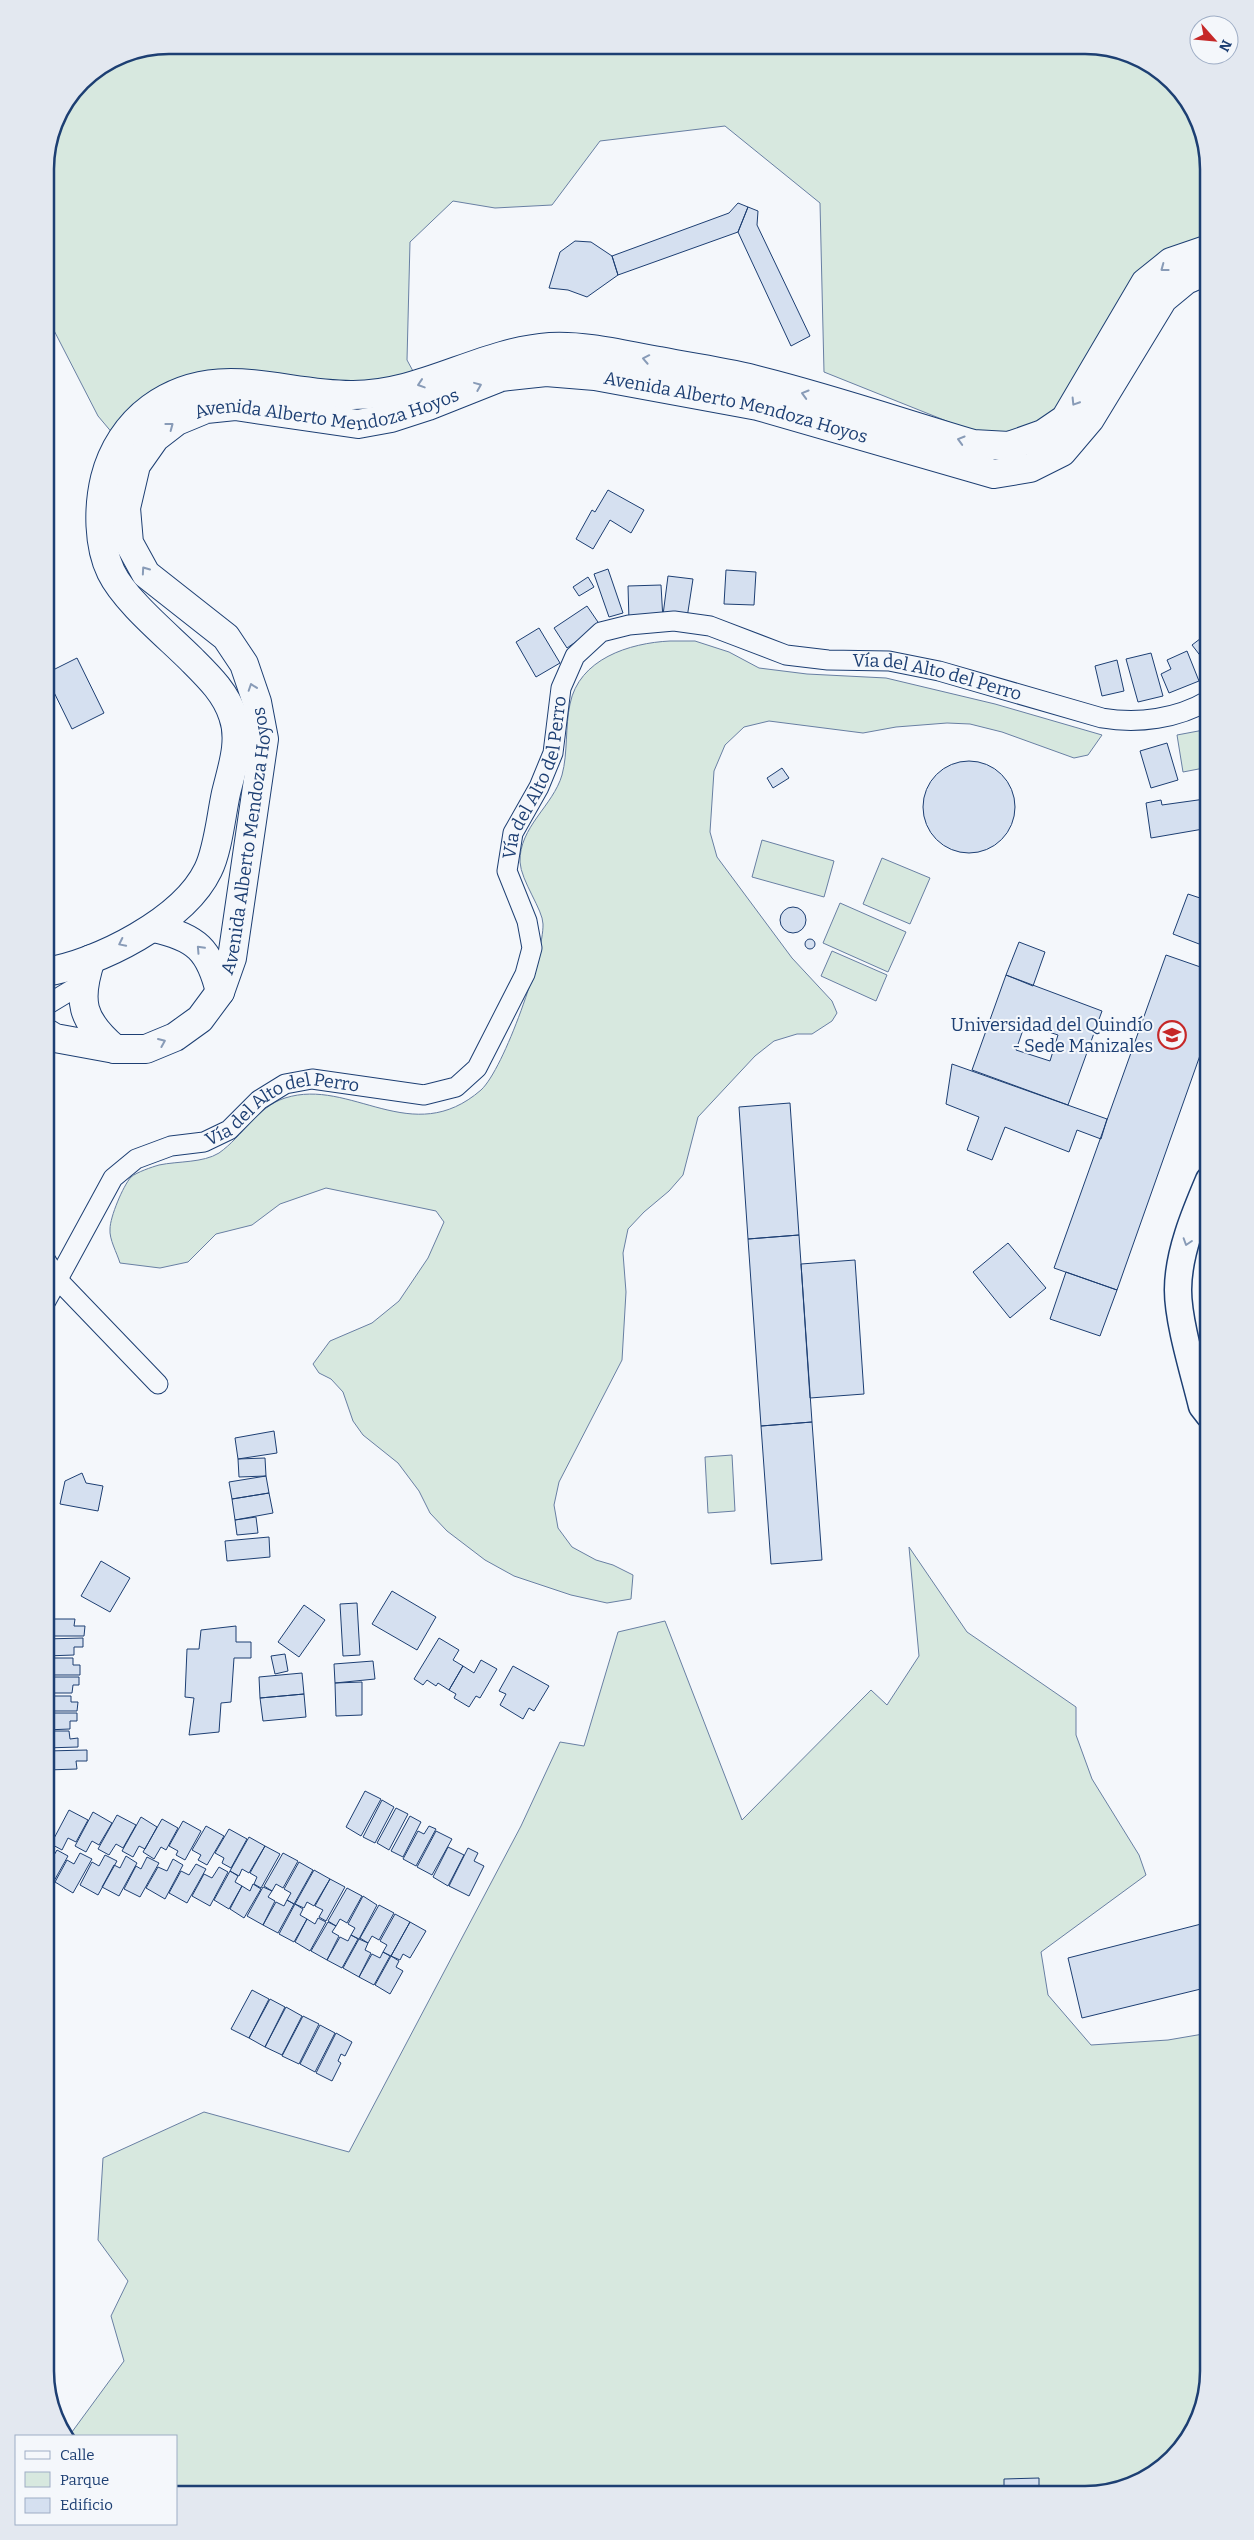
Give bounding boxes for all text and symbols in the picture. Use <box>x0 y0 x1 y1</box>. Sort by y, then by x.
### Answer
north arrow <box>1189 15 1239 65</box>
text: N <box>1215 37 1235 55</box>
one-way arrow <box>1160 262 1170 271</box>
one-way arrow <box>642 354 651 365</box>
street label: Avenida Alberto Mendoza Hoyos <box>602 367 870 448</box>
one-way arrow <box>417 378 425 388</box>
one-way arrow <box>473 382 482 392</box>
street label: Avenida Alberto Mendoza Hoyos <box>191 384 462 435</box>
one-way arrow <box>801 389 810 399</box>
one-way arrow <box>1072 396 1082 405</box>
one-way arrow <box>164 424 173 432</box>
one-way arrow <box>957 436 965 446</box>
one-way arrow <box>142 566 151 576</box>
street label: Vía del Alto del Perro <box>852 649 1024 705</box>
one-way arrow <box>248 683 258 692</box>
street label: Vía del Alto del Perro <box>498 695 571 860</box>
street label: Avenida Alberto Mendoza Hoyos <box>216 705 275 977</box>
one-way arrow <box>119 937 128 947</box>
one-way arrow <box>197 946 206 955</box>
place label: Universidad del Quindío - Sede Manizales <box>951 1014 1153 1057</box>
school or university icon: Universidad del Quindío - Sede Manizales <box>1157 1020 1187 1050</box>
one-way arrow <box>157 1038 166 1049</box>
street label: Vía del Alto del Perro <box>202 1068 361 1151</box>
one-way arrow <box>1183 1237 1193 1246</box>
legend <box>15 2435 178 2525</box>
text: Calle <box>60 2446 94 2464</box>
text: Parque <box>60 2471 109 2489</box>
text: Edificio <box>60 2496 113 2514</box>

